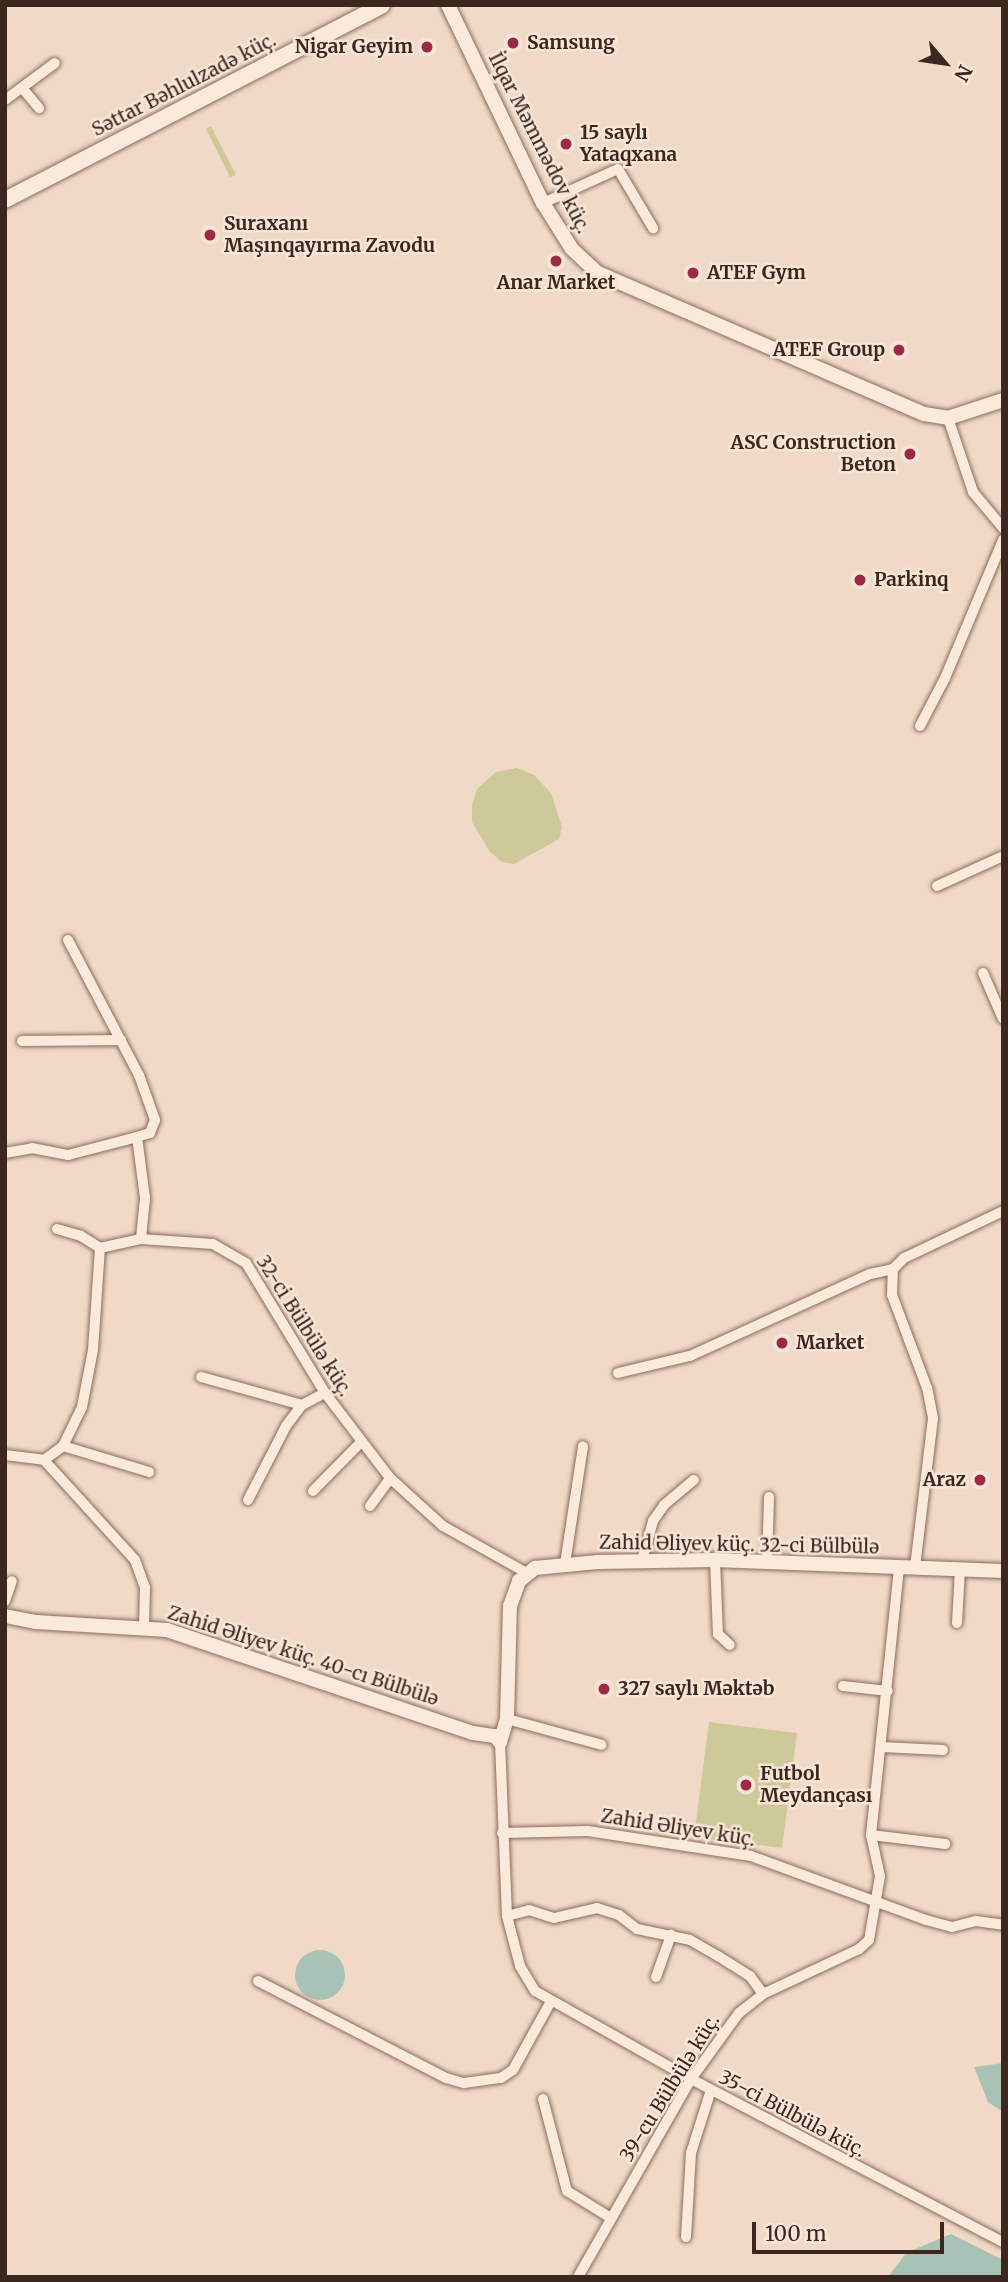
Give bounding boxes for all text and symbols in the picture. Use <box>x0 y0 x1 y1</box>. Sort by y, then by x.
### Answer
north arrow <box>910 28 980 98</box>
street label: Səttar Bəhlulzadə küç. <box>88 29 280 141</box>
place label: Samsung <box>527 32 615 54</box>
marker: Samsung <box>505 35 521 51</box>
place label: Nigar Geyim <box>295 36 413 58</box>
marker: Nigar Geyim <box>419 39 435 55</box>
street label: İlqar Məmmədov küç. <box>483 49 595 237</box>
text: N <box>949 61 978 86</box>
place label: 15 saylı Yataqxana <box>580 122 677 166</box>
marker: 15 saylı Yataqxana <box>558 136 574 152</box>
place label: Suraxanı Maşınqayırma Zavodu <box>224 213 435 257</box>
marker: Suraxanı Maşınqayırma Zavodu <box>202 227 218 243</box>
marker: Anar Market <box>548 253 564 269</box>
place label: ATEF Gym <box>707 262 806 284</box>
marker: ATEF Gym <box>685 265 701 281</box>
place label: Anar Market <box>497 272 615 294</box>
place label: ATEF Group <box>773 339 885 361</box>
marker: ATEF Group <box>891 342 907 358</box>
place label: ASC Construction Beton <box>731 432 896 476</box>
marker: ASC Construction Beton <box>902 446 918 462</box>
place label: Parkinq <box>874 569 949 591</box>
marker: Parkinq <box>852 572 868 588</box>
street label: 32-ci Bülbülə küç. <box>251 1251 357 1401</box>
place label: Market <box>796 1332 864 1354</box>
marker: Market <box>774 1335 790 1351</box>
place label: Araz <box>923 1469 966 1491</box>
marker: Araz <box>972 1472 988 1488</box>
street label: Zahid Əliyev küç. 32-ci Bülbülə <box>599 1531 879 1559</box>
street label: Zahid Əliyev küç. 40-cı Bülbülə <box>165 1601 441 1711</box>
place label: 327 saylı Məktəb <box>618 1678 775 1700</box>
marker: 327 saylı Məktəb <box>596 1681 612 1697</box>
place label: Futbol Meydançası <box>760 1763 872 1807</box>
marker: Futbol Meydançası <box>738 1777 754 1793</box>
street label: Zahid Əliyev küç. <box>599 1805 757 1851</box>
street label: 39-cu Bülbülə küç. <box>615 2010 725 2166</box>
street label: 35-ci Bülbülə küç. <box>715 2066 869 2162</box>
scale bar <box>756 2208 948 2252</box>
text: 100 m <box>765 2220 827 2247</box>

